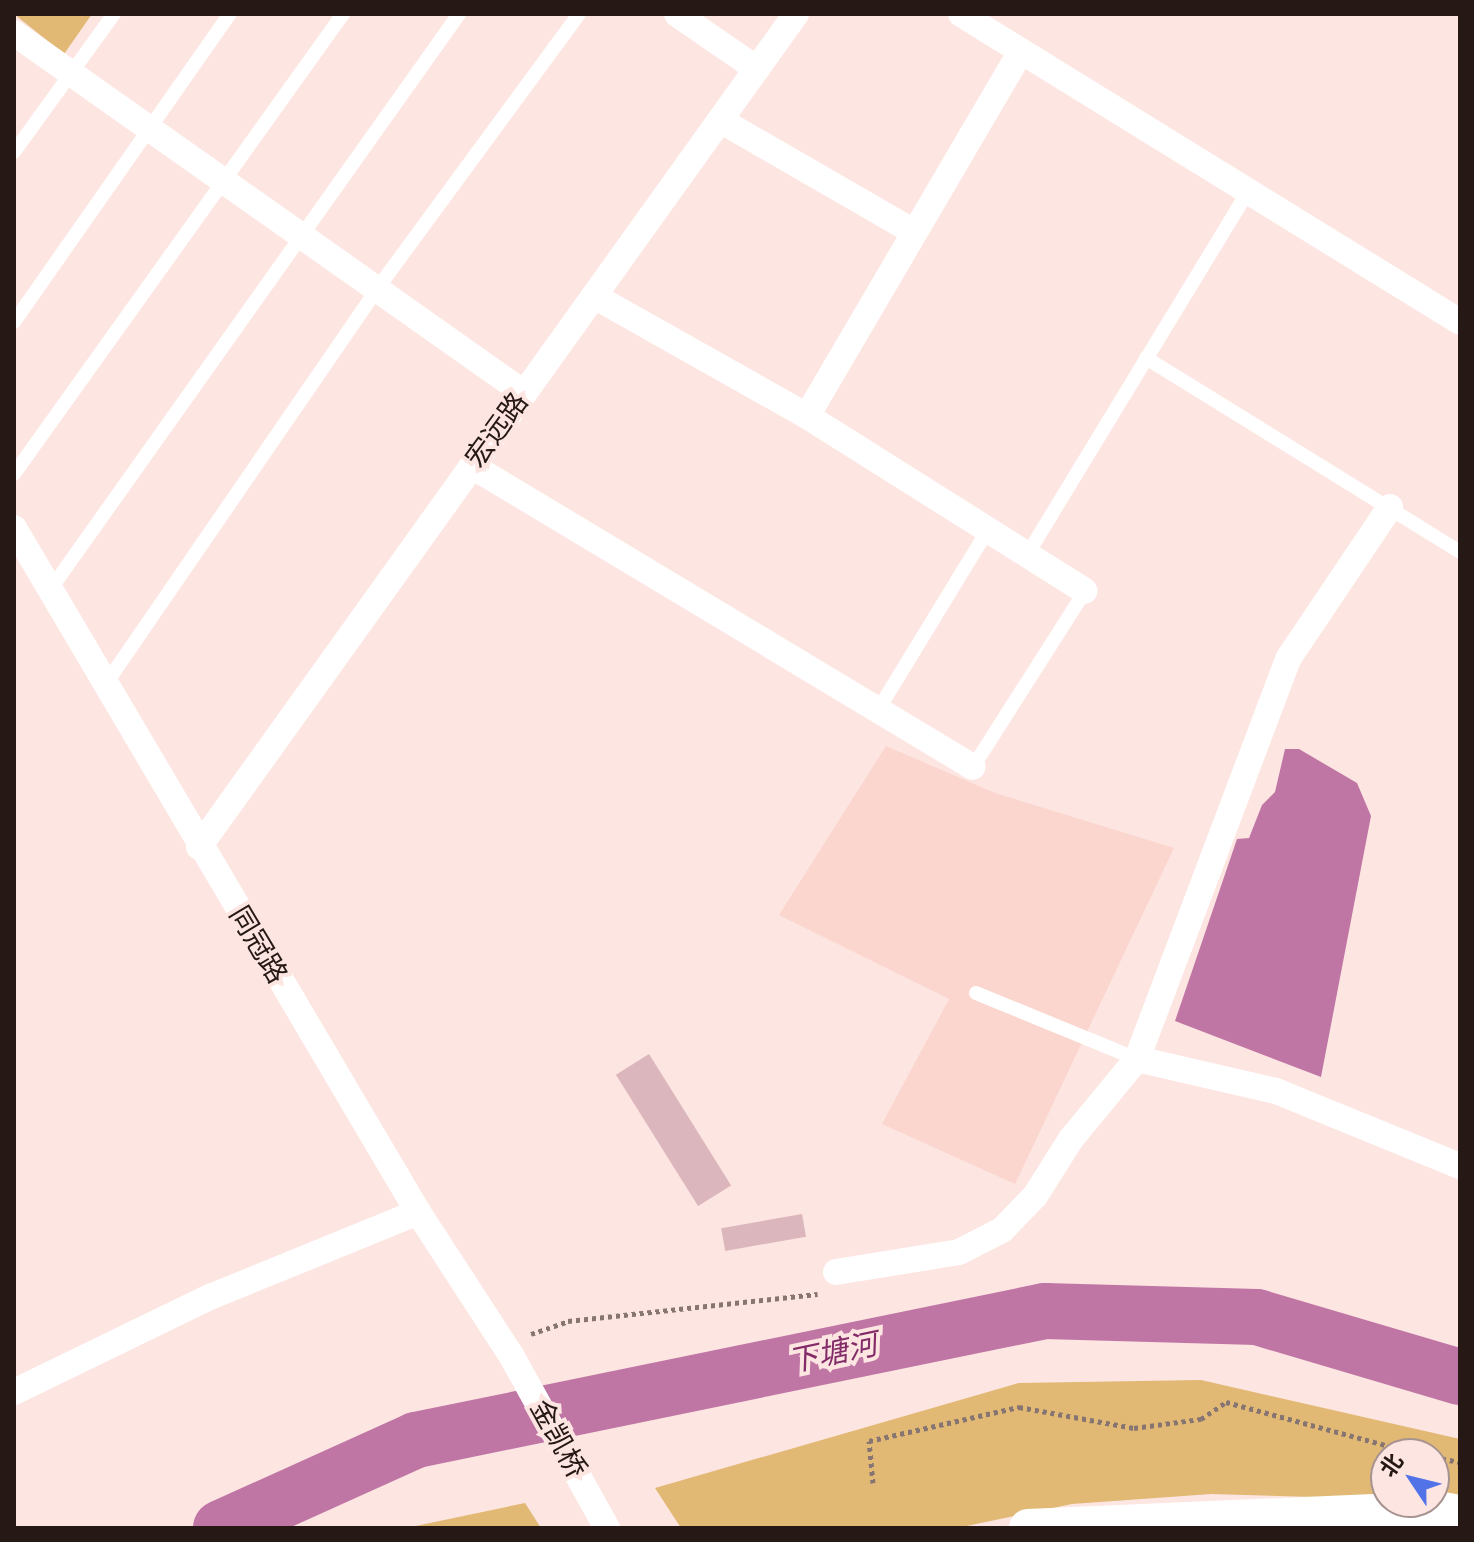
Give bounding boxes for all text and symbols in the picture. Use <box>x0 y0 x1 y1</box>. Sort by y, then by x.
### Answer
street label: 宏远路 <box>459 386 535 474</box>
street label: 同冠路 <box>222 900 294 990</box>
water label: 下塘河 <box>785 1327 881 1381</box>
street label: 金凯桥 <box>523 1394 593 1484</box>
north arrow <box>1370 1438 1450 1518</box>
text: 北 <box>1373 1447 1411 1484</box>

